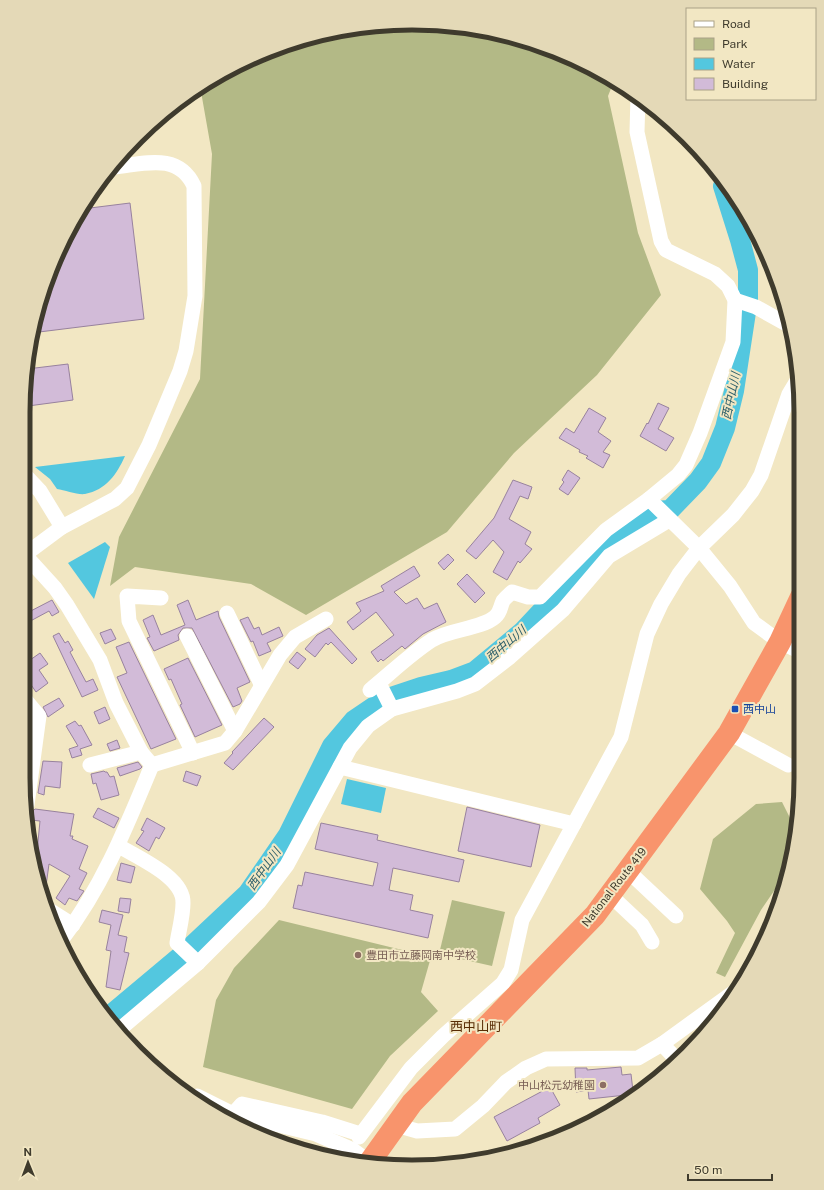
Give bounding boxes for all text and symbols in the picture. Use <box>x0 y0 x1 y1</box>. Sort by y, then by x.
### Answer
legend <box>686 8 816 100</box>
text: Road <box>722 17 750 31</box>
text: Park <box>722 37 748 51</box>
text: Water <box>722 57 756 71</box>
text: Building <box>722 77 768 91</box>
water label: 西中山川 <box>719 369 743 421</box>
water label: 西中山川 <box>483 622 530 665</box>
place label: 西中山 <box>743 703 776 715</box>
marker: 西中山 <box>730 704 740 714</box>
water label: 西中山川 <box>244 844 285 893</box>
street label: National Route 419 <box>579 845 649 929</box>
place label: 豊田市立藤岡南中学校 <box>366 949 476 961</box>
marker: 豊田市立藤岡南中学校 <box>353 950 363 960</box>
district label: 西中山町 <box>450 1019 502 1034</box>
place label: 中山松元幼稚園 <box>518 1079 595 1091</box>
marker: 中山松元幼稚園 <box>598 1080 608 1090</box>
north arrow <box>8 1142 48 1182</box>
text: N <box>23 1146 32 1158</box>
scale bar <box>688 1156 772 1182</box>
text: 50 m <box>694 1163 722 1177</box>

